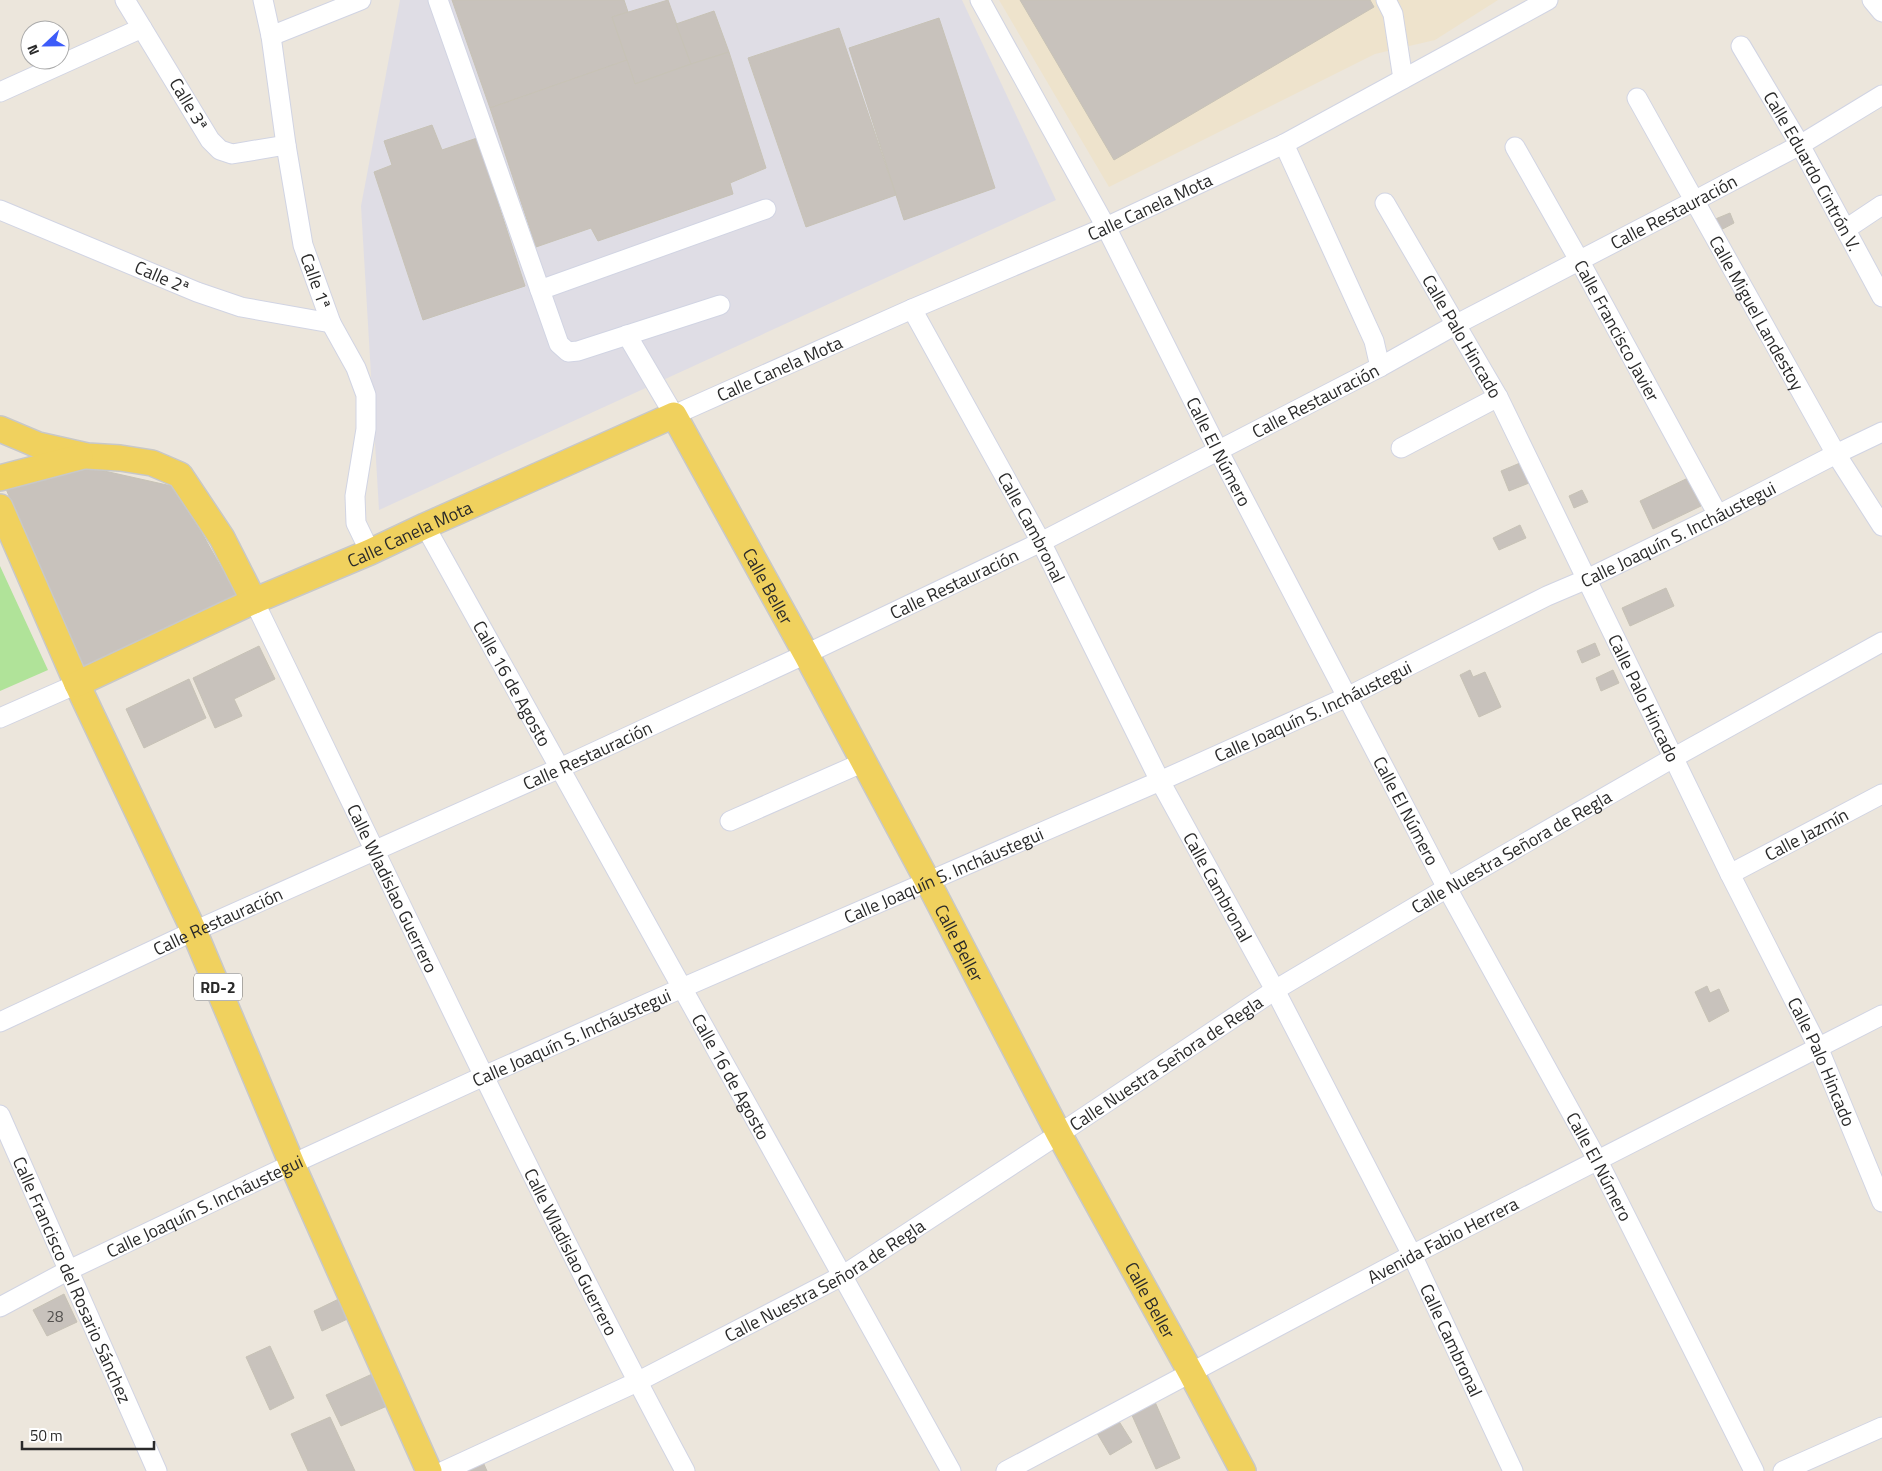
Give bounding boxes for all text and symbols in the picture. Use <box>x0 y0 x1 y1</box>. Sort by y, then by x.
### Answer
north arrow <box>20 20 70 70</box>
text: N <box>21 42 44 58</box>
street label: Calle 3ª <box>163 73 215 135</box>
street label: Calle Eduardo Cintrón V. <box>1757 86 1868 256</box>
street label: Calle Canela Mota <box>1083 166 1216 247</box>
street label: Calle Restauración <box>1605 167 1742 256</box>
street label: Calle Miguel Landestoy <box>1703 230 1811 396</box>
street label: Calle 1ª <box>294 249 338 313</box>
street label: Calle 2ª <box>130 253 194 301</box>
street label: Calle Francisco Javier <box>1568 255 1667 406</box>
street label: Calle Palo Hincado <box>1416 269 1509 403</box>
street label: Calle Canela Mota <box>712 328 846 408</box>
street label: Calle Restauración <box>1247 356 1384 445</box>
street label: Calle El Número <box>1180 392 1259 511</box>
street label: Calle Cambronal <box>991 467 1073 587</box>
street label: Calle Joaquín S. Incháustegui <box>1576 474 1780 594</box>
street label: Calle Canela Mota <box>343 493 476 574</box>
street label: Calle Restauración <box>885 541 1023 626</box>
street label: Calle Beller <box>736 542 800 629</box>
street label: Calle 16 de Agosto <box>467 615 559 751</box>
street label: Calle Palo Hincado <box>1602 629 1687 766</box>
street label: Calle Joaquín S. Incháustegui <box>1210 653 1416 769</box>
street label: Calle Restauración <box>518 714 656 797</box>
street label: Calle El Número <box>1367 751 1446 870</box>
street label: Calle Nuestra Señora de Regla <box>1406 783 1616 920</box>
street label: Calle Wladislao Guerrero <box>341 799 445 977</box>
street label: Calle Jazmín <box>1759 801 1853 867</box>
street label: Calle Joaquín S. Incháustegui <box>839 820 1047 930</box>
street label: Calle Cambronal <box>1177 827 1259 947</box>
street label: Calle Restauración <box>148 880 287 962</box>
street label: Calle Beller <box>928 899 991 986</box>
road number: RD-2 <box>194 974 242 1000</box>
street label: Calle Joaquín S. Incháustegui <box>468 981 675 1093</box>
street label: Calle Nuestra Señora de Regla <box>1064 989 1268 1137</box>
street label: Calle Palo Hincado <box>1781 992 1863 1130</box>
street label: Calle 16 de Agosto <box>685 1008 777 1144</box>
street label: Calle El Número <box>1560 1107 1640 1226</box>
street label: Calle Joaquín S. Incháustegui <box>101 1147 307 1264</box>
street label: Calle Francisco del Rosario Sánchez <box>6 1152 139 1407</box>
street label: Calle Wladislao Guerrero <box>518 1163 625 1340</box>
street label: Avenida Fabio Herrera <box>1362 1190 1523 1290</box>
street label: Calle Nuestra Señora de Regla <box>719 1212 930 1348</box>
street label: Calle Beller <box>1118 1257 1183 1343</box>
street label: Calle Cambronal <box>1414 1279 1490 1401</box>
house number: 28 <box>47 1305 63 1328</box>
scale bar <box>22 1418 155 1450</box>
text: 50 m <box>30 1424 63 1447</box>

